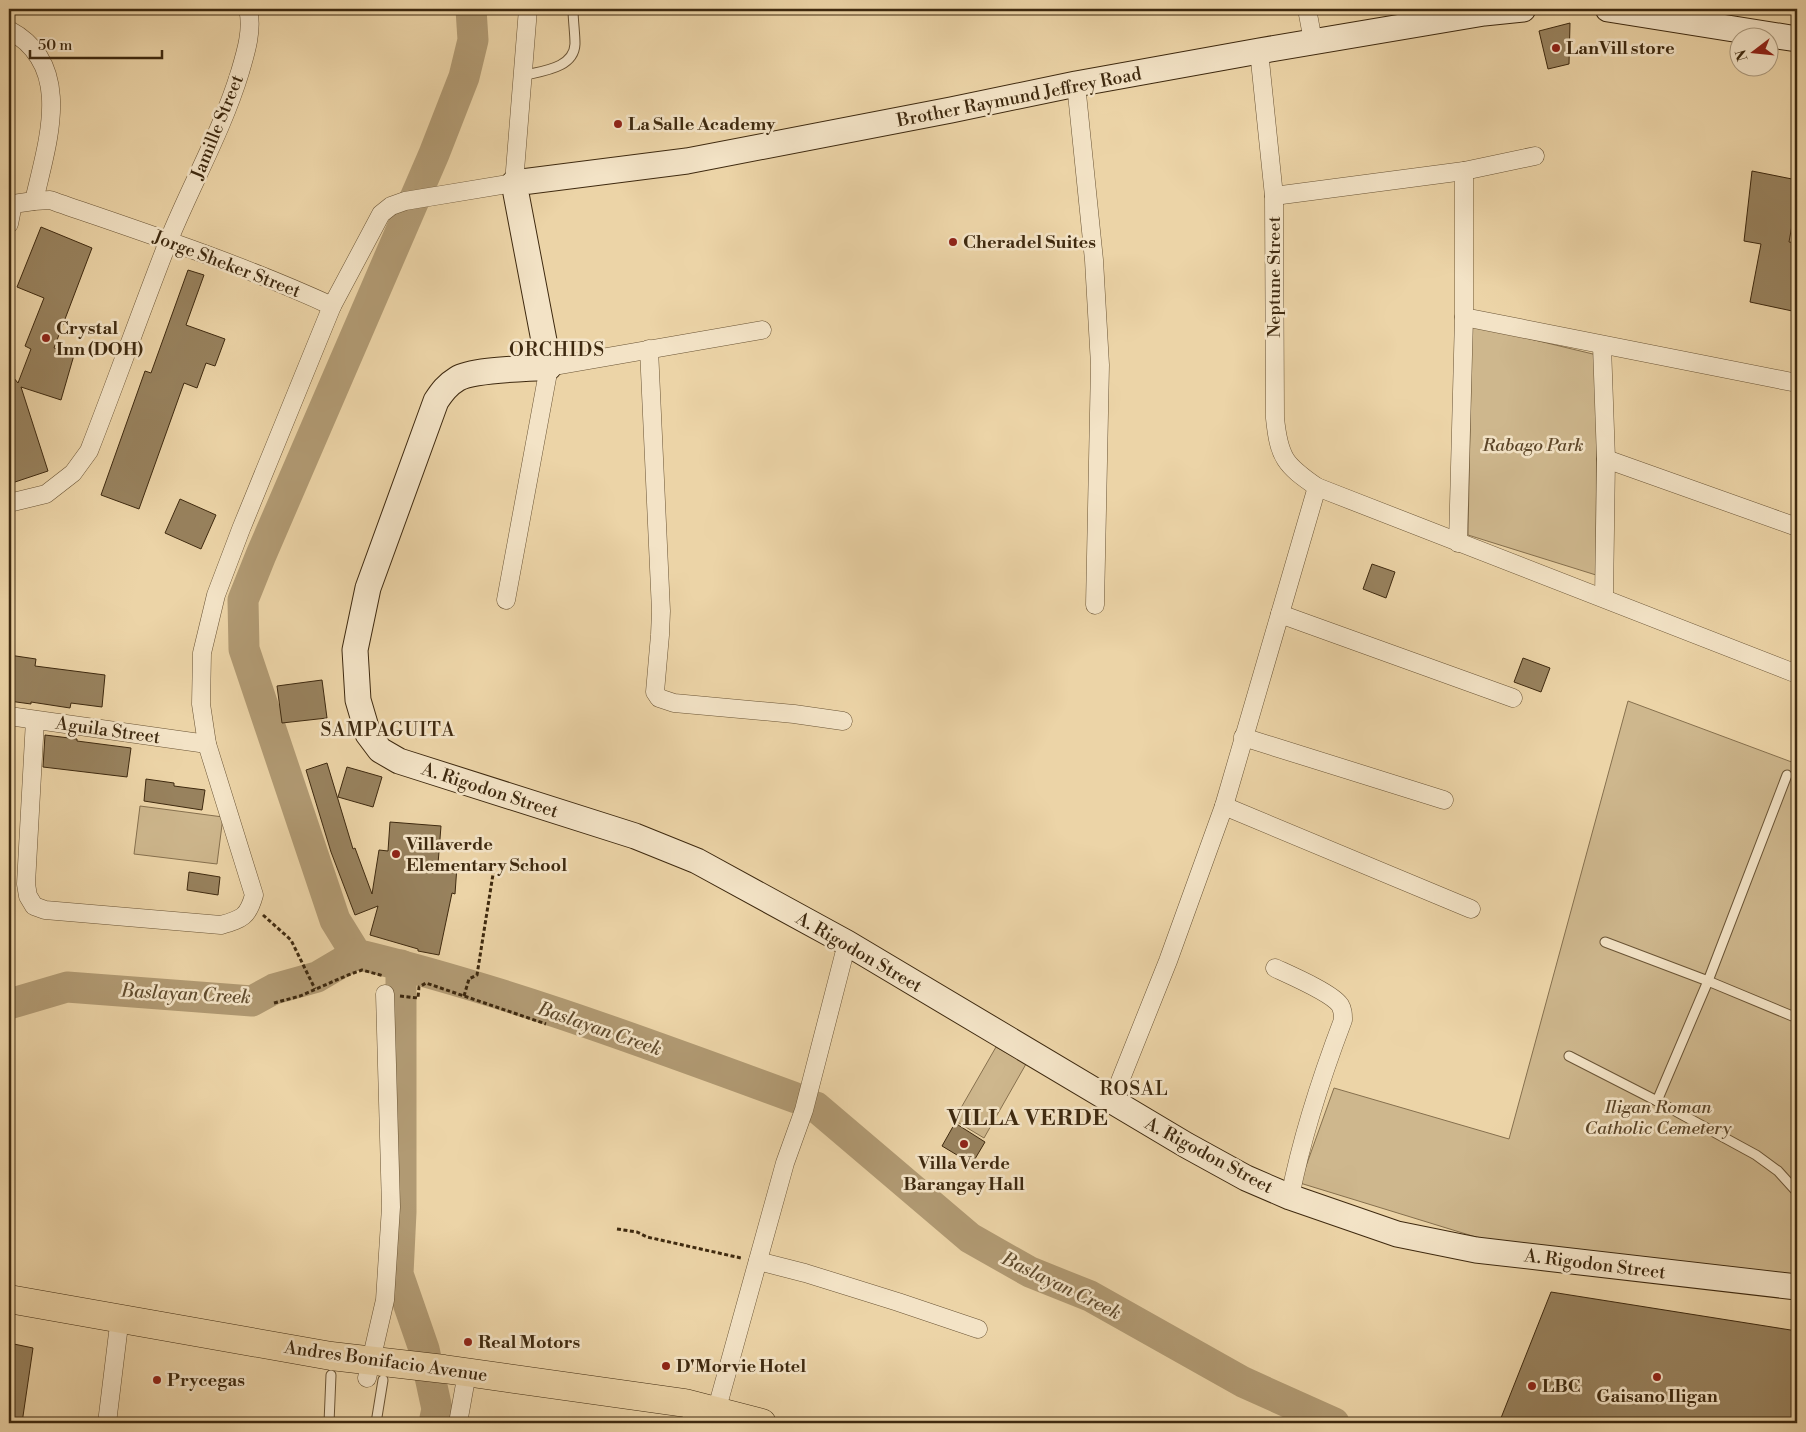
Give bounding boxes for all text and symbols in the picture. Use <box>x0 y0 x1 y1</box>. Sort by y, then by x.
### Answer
scale bar <box>30 28 162 60</box>
north arrow <box>1728 28 1778 78</box>
text: 50 m <box>38 36 72 55</box>
place label: LanVill store <box>1566 37 1675 60</box>
marker: LanVill store <box>1550 42 1562 54</box>
text: N <box>1732 48 1753 63</box>
street label: Brother Raymund Jeffrey Road <box>894 62 1144 133</box>
street label: Jamille Street <box>186 71 249 184</box>
place label: La Salle Academy <box>628 113 776 136</box>
marker: La Salle Academy <box>612 118 624 130</box>
street label: Neptune Street <box>1263 216 1286 338</box>
street label: Jorge Sheker Street <box>149 225 304 303</box>
place label: Cheradel Suites <box>963 231 1096 254</box>
marker: Cheradel Suites <box>947 236 959 248</box>
place label: Crystal Inn (DOH) <box>56 317 144 361</box>
marker: Crystal Inn (DOH) <box>40 332 52 344</box>
district label: ORCHIDS <box>509 338 605 362</box>
park label: Rabago Park <box>1481 434 1584 457</box>
street label: Aguila Street <box>53 712 162 749</box>
district label: SAMPAGUITA <box>321 718 455 742</box>
street label: A. Rigodon Street <box>418 757 562 824</box>
place label: Villaverde Elementary School <box>405 833 567 877</box>
marker: Villaverde Elementary School <box>390 848 402 860</box>
street label: A. Rigodon Street <box>791 906 927 998</box>
water label: Baslayan Creek <box>120 979 251 1009</box>
water label: Baslayan Creek <box>533 996 665 1061</box>
district label: ROSAL <box>1099 1077 1169 1101</box>
park label: Iligan Roman Catholic Cemetery <box>1585 1096 1732 1140</box>
district label: VILLA VERDE <box>946 1105 1109 1132</box>
street label: A. Rigodon Street <box>1140 1111 1277 1199</box>
marker: Villa Verde Barangay Hall <box>958 1138 970 1150</box>
place label: Villa Verde Barangay Hall <box>903 1152 1025 1196</box>
street label: A. Rigodon Street <box>1522 1244 1667 1285</box>
water label: Baslayan Creek <box>997 1246 1125 1325</box>
place label: Real Motors <box>478 1331 581 1354</box>
street label: Andres Bonifacio Avenue <box>282 1336 489 1387</box>
marker: Real Motors <box>462 1336 474 1348</box>
place label: D'Morvie Hotel <box>676 1355 806 1378</box>
marker: D'Morvie Hotel <box>660 1360 672 1372</box>
place label: Prycegas <box>167 1369 245 1392</box>
marker: Gaisano Iligan <box>1651 1371 1663 1383</box>
marker: Prycegas <box>151 1374 163 1386</box>
place label: LBC <box>1542 1375 1581 1398</box>
marker: LBC <box>1526 1380 1538 1392</box>
place label: Gaisano Iligan <box>1596 1385 1718 1408</box>

